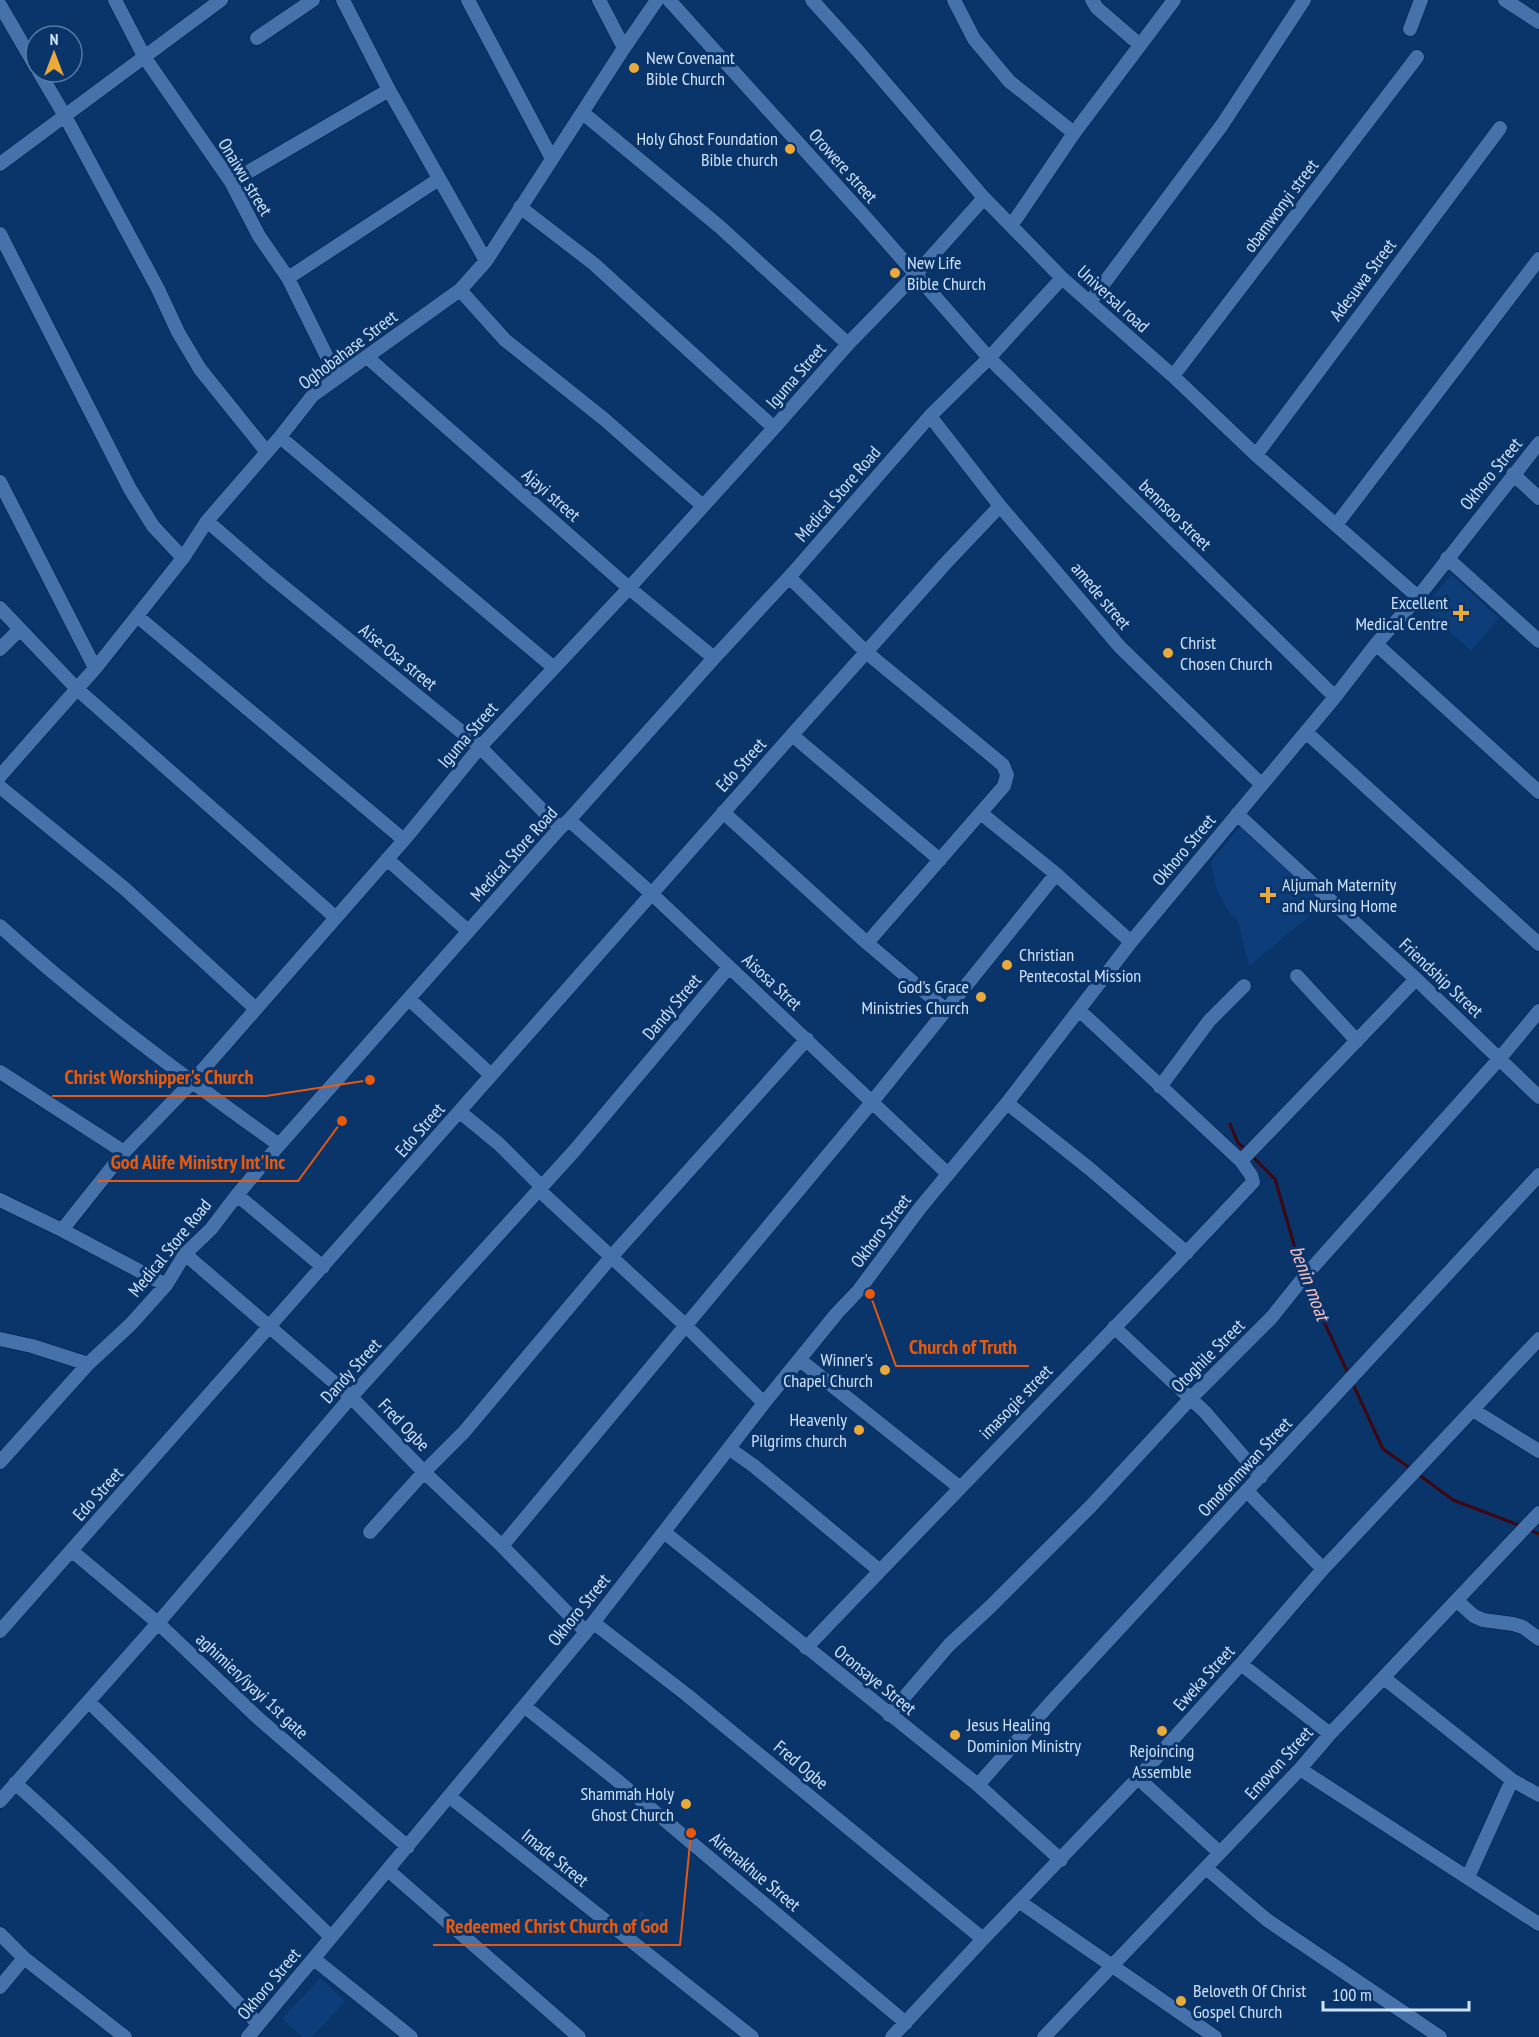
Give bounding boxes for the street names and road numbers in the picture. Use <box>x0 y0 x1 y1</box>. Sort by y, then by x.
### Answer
street label: Orowere street <box>804 124 883 208</box>
street label: Onaiwu street <box>213 134 278 220</box>
street label: obamwonyi street <box>1238 155 1323 257</box>
street label: Adesuwa Street <box>1324 234 1401 325</box>
street label: Universal road <box>1072 260 1154 337</box>
street label: Oghobahase Street <box>294 305 402 394</box>
street label: Iguma Street <box>761 338 831 413</box>
street label: Okhoro Street <box>1455 433 1527 514</box>
street label: Medical Store Road <box>790 441 885 546</box>
street label: Ajayi street <box>517 463 585 526</box>
street label: bennsoo street <box>1134 474 1217 555</box>
street label: amede street <box>1067 557 1136 634</box>
street label: Aise-Osa street <box>355 618 442 695</box>
street label: Iguma Street <box>433 697 503 772</box>
street label: Edo Street <box>711 733 771 796</box>
street label: Medical Store Road <box>465 802 562 906</box>
street label: Okhoro Street <box>1147 809 1220 890</box>
street label: Friendship Street <box>1395 933 1488 1022</box>
street label: Aisosa Stret <box>738 948 807 1015</box>
street label: Dandy Street <box>637 969 706 1045</box>
street label: Edo Street <box>390 1098 449 1162</box>
street label: Okhoro Street <box>845 1189 916 1272</box>
street label: Medical Store Road <box>123 1194 216 1301</box>
street label: Otoghile Street <box>1166 1314 1249 1397</box>
street label: Dandy Street <box>315 1333 386 1408</box>
street label: imasogie street <box>974 1359 1057 1444</box>
street label: Fred Ogbe <box>374 1394 435 1456</box>
street label: Omofonmwan Street <box>1193 1412 1297 1521</box>
street label: Edo Street <box>68 1462 128 1525</box>
street label: Okhoro Street <box>543 1569 615 1650</box>
street label: aghimien/iyayi 1st gate <box>191 1628 313 1744</box>
street label: Oronsaye Street <box>830 1640 921 1720</box>
street label: Eweka Street <box>1168 1640 1239 1715</box>
street label: Emovon Street <box>1240 1721 1318 1804</box>
street label: Fred Ogbe <box>769 1735 833 1794</box>
street label: Imade Street <box>517 1824 593 1892</box>
street label: Airenakhue Street <box>705 1827 805 1916</box>
street label: Okhoro Street <box>232 1943 305 2024</box>

